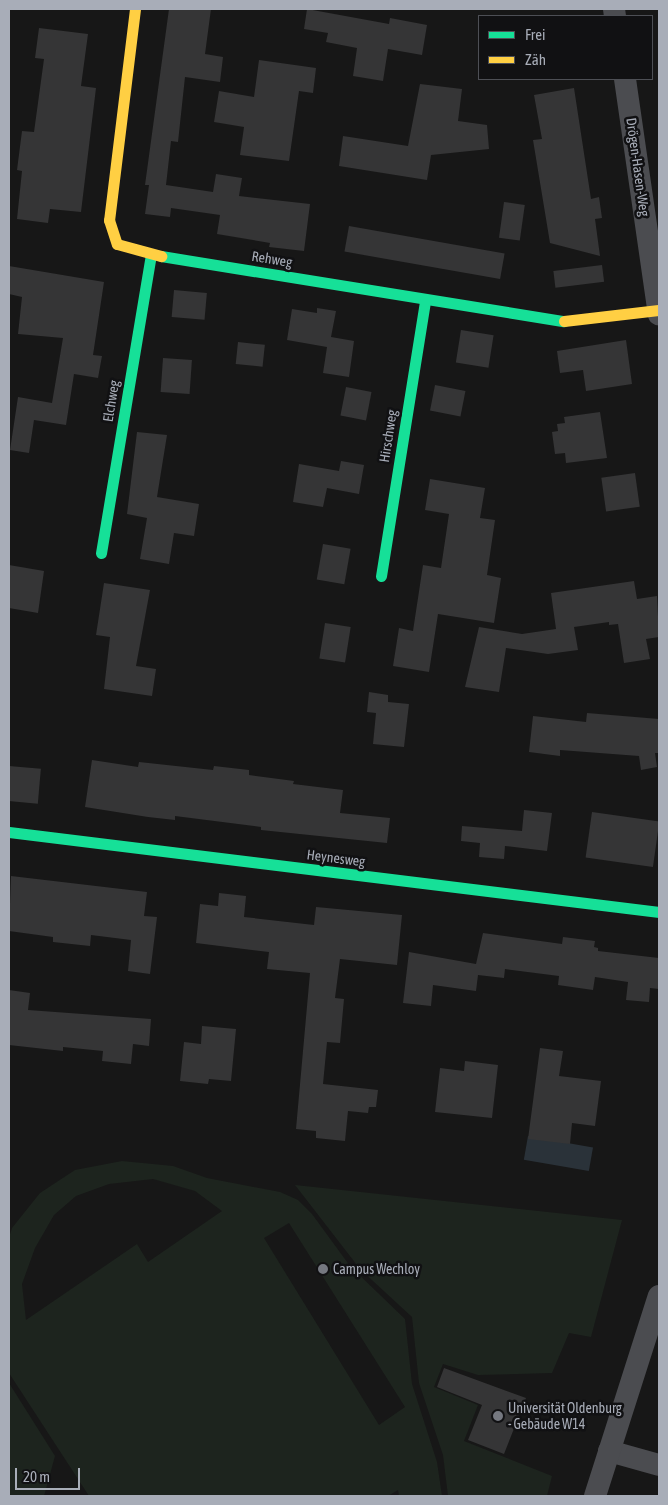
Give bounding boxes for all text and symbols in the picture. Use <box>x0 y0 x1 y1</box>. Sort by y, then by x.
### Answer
legend <box>478 15 653 80</box>
text: Frei <box>525 26 545 43</box>
text: Zäh <box>525 51 546 68</box>
street label: Drögen-Hasen-Weg <box>623 117 653 217</box>
street label: Rehweg <box>251 248 293 270</box>
street label: Elchweg <box>99 379 123 423</box>
street label: Hirschweg <box>376 409 400 463</box>
street label: Heynesweg <box>306 846 366 870</box>
place label: Campus Wechloy <box>333 1261 420 1277</box>
marker: Campus Wechloy <box>317 1263 329 1275</box>
place label: Universität Oldenburg - Gebäude W14 <box>508 1400 622 1432</box>
marker: Universität Oldenburg - Gebäude W14 <box>492 1410 504 1422</box>
scale bar <box>18 1458 82 1490</box>
text: 20 m <box>23 1468 50 1485</box>

